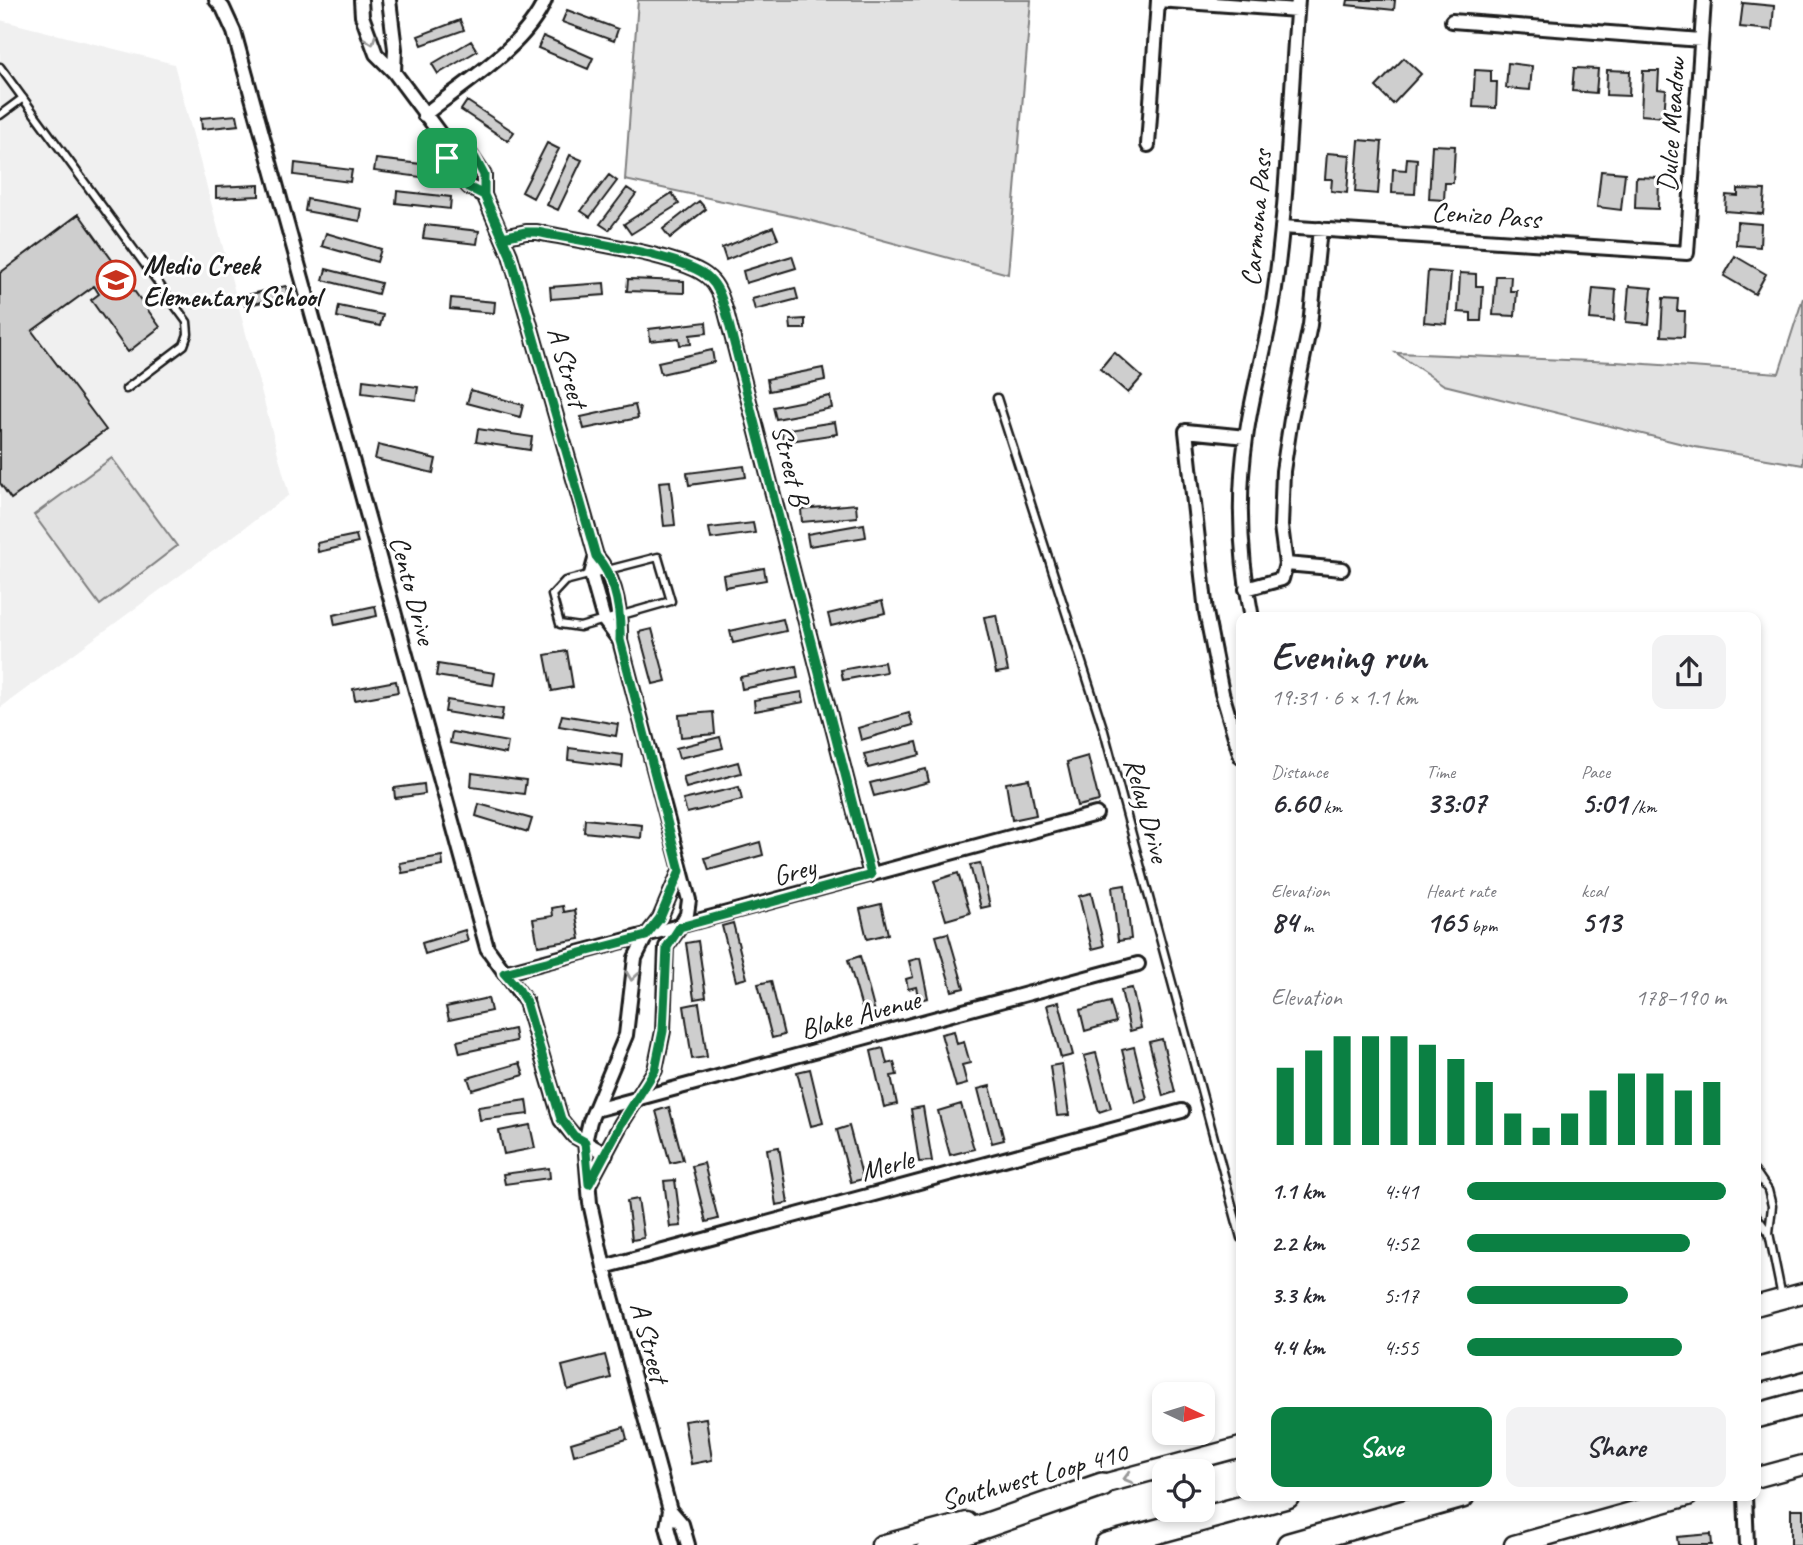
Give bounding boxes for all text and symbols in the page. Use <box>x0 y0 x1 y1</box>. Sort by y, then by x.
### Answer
one-way arrow <box>363 33 377 45</box>
street label: Dulce Meadow <box>1649 54 1693 193</box>
pin <box>417 128 477 188</box>
icon: arrive <box>428 139 466 177</box>
street label: Carmona Pass <box>1233 146 1280 288</box>
street label: Cenizo Pass <box>1430 194 1544 236</box>
place label: Medio Creek Elementary School <box>143 247 326 314</box>
school or university icon: Medio Creek Elementary School <box>95 259 137 301</box>
street label: A Street <box>540 323 597 415</box>
street label: Street B <box>764 421 819 512</box>
street label: Cento Drive <box>382 532 445 650</box>
text: Evening run <box>1271 633 1427 680</box>
button: share <box>1652 635 1726 709</box>
text: 19:31 · 6 × 1.1 km <box>1271 683 1417 712</box>
street label: Relay Drive <box>1116 754 1178 868</box>
text: Distance <box>1271 760 1328 784</box>
text: Time <box>1426 760 1455 784</box>
text: Pace <box>1581 760 1610 784</box>
text: 6.60 <box>1271 784 1319 822</box>
text: 33:07 <box>1426 784 1486 822</box>
text: 5:01 <box>1581 784 1627 822</box>
text: km <box>1319 795 1342 819</box>
text: /km <box>1627 795 1656 819</box>
street label: Grey <box>769 848 821 893</box>
text: Elevation <box>1271 879 1329 903</box>
text: Heart rate <box>1426 879 1495 903</box>
text: kcal <box>1581 879 1606 903</box>
text: 84 <box>1271 903 1298 941</box>
text: 165 <box>1426 903 1467 941</box>
text: 513 <box>1581 903 1621 941</box>
text: m <box>1298 914 1313 938</box>
text: bpm <box>1467 914 1497 938</box>
one-way arrow <box>624 970 639 982</box>
street label: Blake Avenue <box>796 981 925 1047</box>
text: Elevation <box>1271 983 1342 1012</box>
text: 178–190 m <box>1635 983 1726 1012</box>
street label: Merle <box>857 1141 919 1189</box>
text: 1.1 km <box>1271 1177 1325 1206</box>
text: 4:41 <box>1383 1177 1419 1206</box>
text: 2.2 km <box>1271 1229 1325 1258</box>
text: 4:52 <box>1383 1229 1419 1258</box>
text: 3.3 km <box>1271 1281 1325 1310</box>
text: 5:17 <box>1383 1281 1419 1310</box>
street label: A Street <box>623 1298 678 1390</box>
text: 4.4 km <box>1271 1333 1325 1362</box>
text: 4:55 <box>1383 1333 1419 1362</box>
north arrow <box>1152 1382 1214 1446</box>
map controls <box>1152 1382 1215 1522</box>
button: Save <box>1271 1407 1492 1487</box>
button: Share <box>1506 1407 1726 1487</box>
street label: Southwest Loop 410 <box>937 1434 1133 1518</box>
button: locate <box>1152 1459 1215 1522</box>
one-way arrow <box>1122 1469 1134 1484</box>

